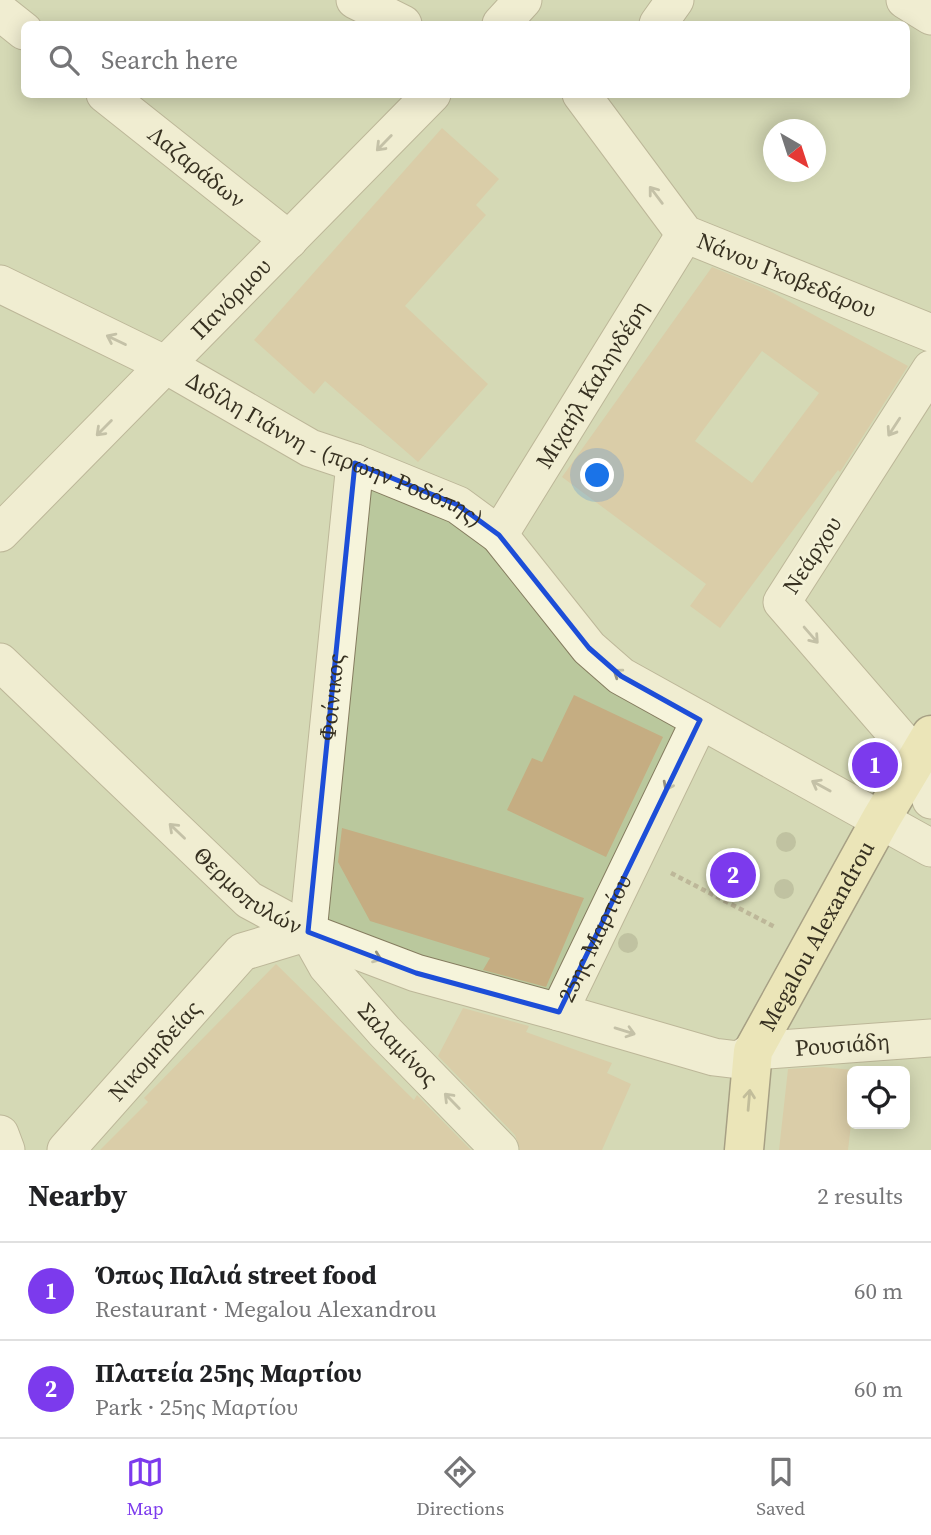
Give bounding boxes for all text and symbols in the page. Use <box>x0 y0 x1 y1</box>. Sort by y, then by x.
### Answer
search box <box>21 21 910 98</box>
icon: search <box>45 41 83 79</box>
text: Search here <box>101 42 238 78</box>
street label: Λαζαράδων <box>141 118 252 215</box>
north arrow <box>763 119 826 182</box>
one-way arrow <box>376 135 393 152</box>
one-way arrow <box>649 186 664 205</box>
street label: Νάνου Γκοβεδάρου <box>692 225 881 325</box>
street label: Πανόρμου <box>183 251 278 346</box>
street label: Μιχαήλ Καληνδέρη <box>528 294 656 474</box>
one-way arrow <box>106 333 127 346</box>
street label: Διδίλη Γιάννη - (πρώην Ροδόπης) <box>180 364 490 534</box>
one-way arrow <box>887 417 901 436</box>
one-way arrow <box>96 419 113 436</box>
your location <box>580 458 614 492</box>
street label: Νεάρχου <box>775 510 849 600</box>
one-way arrow <box>803 626 819 644</box>
street label: Φοίνικος <box>311 652 352 742</box>
one-way arrow <box>613 669 632 683</box>
pin: 1 <box>852 739 898 791</box>
one-way arrow <box>663 770 677 791</box>
one-way arrow <box>811 779 832 792</box>
one-way arrow <box>169 823 186 840</box>
street label: Megalou Alexandrou <box>751 835 882 1037</box>
street label: Θερμοπυλών <box>186 839 308 942</box>
pin: 2 <box>710 849 756 901</box>
street label: 25ης Μαρτίου <box>550 869 639 1007</box>
one-way arrow <box>360 951 382 964</box>
street label: Νικομηδείας <box>101 993 208 1108</box>
street label: Σαλαμίνος <box>351 996 445 1093</box>
street label: Ρουσιάδη <box>794 1025 891 1064</box>
one-way arrow <box>614 1026 636 1039</box>
map controls <box>847 1066 910 1129</box>
button: locate <box>847 1066 910 1129</box>
one-way arrow <box>743 1090 756 1112</box>
one-way arrow <box>444 1093 461 1110</box>
text: Nearby <box>28 1175 127 1216</box>
text: 2 results <box>817 1180 903 1212</box>
text: Όπως Παλιά street food <box>95 1257 377 1293</box>
text: 1 <box>45 1275 57 1307</box>
text: 60 m <box>854 1275 903 1307</box>
text: Restaurant · Megalou Alexandrou <box>95 1293 437 1325</box>
text: Πλατεία 25ης Μαρτίου <box>95 1355 362 1391</box>
text: 2 <box>45 1373 57 1405</box>
text: 60 m <box>854 1373 903 1405</box>
text: Park · 25ης Μαρτίου <box>95 1391 298 1423</box>
tab: Map <box>126 1453 164 1521</box>
tab: Directions <box>416 1453 504 1521</box>
tab: Saved <box>756 1453 805 1521</box>

